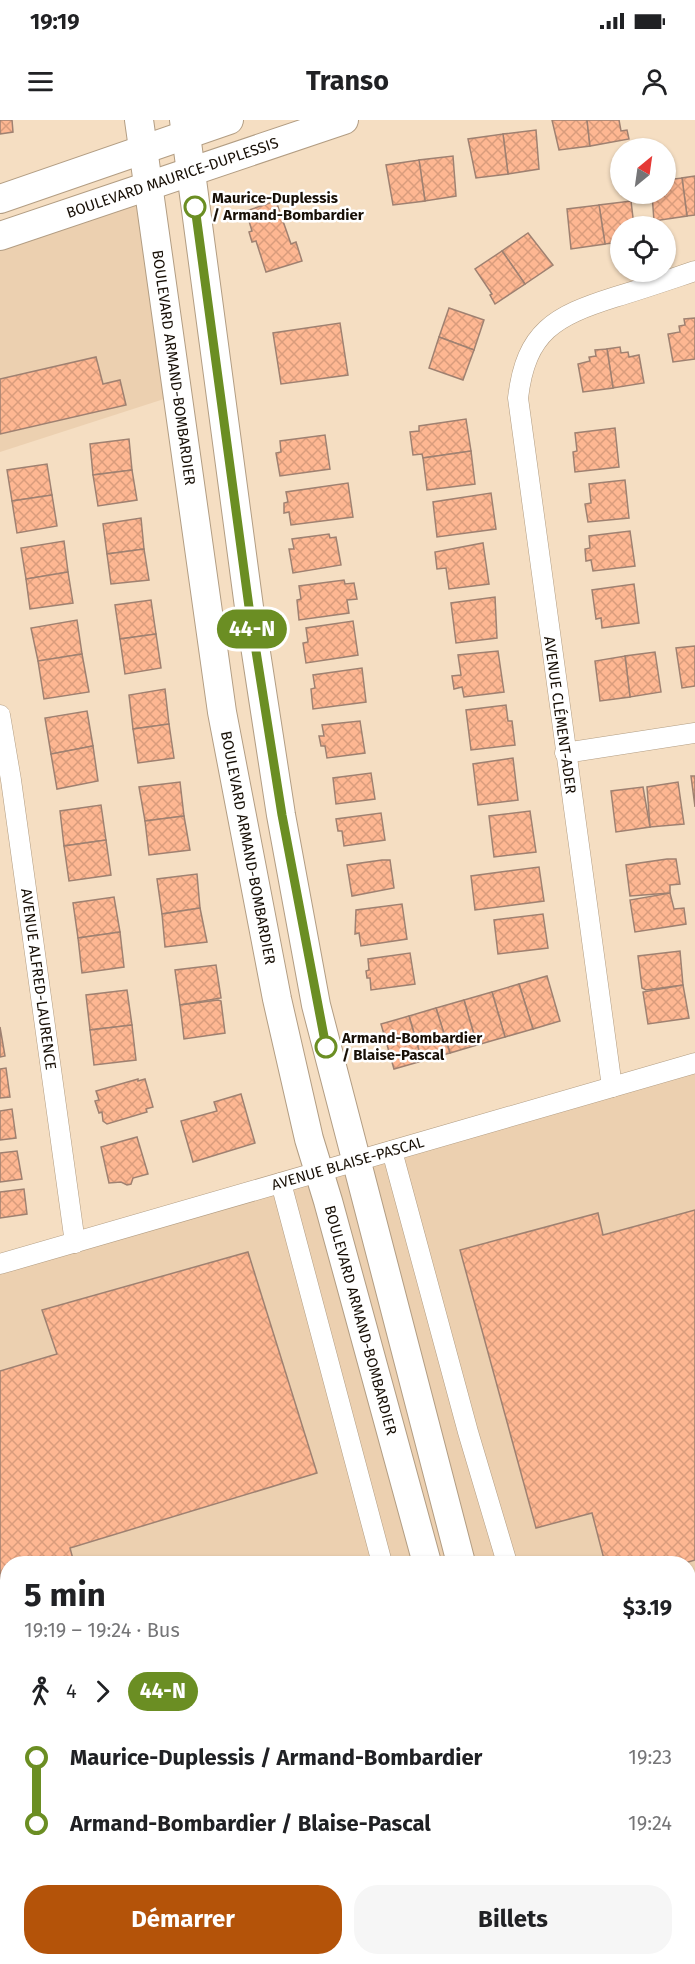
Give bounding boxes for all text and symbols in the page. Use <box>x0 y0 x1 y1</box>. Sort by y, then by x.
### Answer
text: 19:19 <box>30 8 80 35</box>
icon: menu <box>24 65 57 98</box>
text: Transo <box>306 65 389 97</box>
icon: person <box>638 65 671 98</box>
street label: BOULEVARD MAURICE-DUPLESSIS <box>64 134 281 222</box>
north arrow <box>610 138 676 204</box>
map controls <box>610 138 676 282</box>
place label: Maurice-Duplessis / Armand-Bombardier <box>212 189 365 224</box>
marker: Maurice-Duplessis / Armand-Bombardier <box>184 196 206 218</box>
button: locate <box>610 216 676 282</box>
street label: BOULEVARD ARMAND-BOMBARDIER <box>148 249 199 486</box>
line badge: 44-N <box>210 610 294 648</box>
text: 44-N <box>229 616 275 642</box>
street label: AVENUE CLÉMENT-ADER <box>540 635 580 795</box>
street label: BOULEVARD ARMAND-BOMBARDIER <box>217 729 279 966</box>
street label: AVENUE ALFRED-LAURENCE <box>17 887 60 1071</box>
place label: Armand-Bombardier / Blaise-Pascal <box>341 1029 483 1064</box>
marker: Armand-Bombardier / Blaise-Pascal <box>315 1036 337 1058</box>
street label: AVENUE BLAISE-PASCAL <box>269 1133 426 1194</box>
street label: BOULEVARD ARMAND-BOMBARDIER <box>321 1203 401 1437</box>
text: 5 min <box>24 1575 106 1615</box>
text: $3.19 <box>623 1594 672 1621</box>
text: 19:19 – 19:24 · Bus <box>24 1618 180 1642</box>
icon: walk <box>24 1675 57 1708</box>
icon: forward <box>86 1675 119 1708</box>
text: 44-N <box>140 1678 186 1704</box>
text: 4 <box>66 1679 77 1703</box>
text: Maurice-Duplessis / Armand-Bombardier <box>70 1744 482 1771</box>
text: 19:23 <box>628 1745 672 1769</box>
text: Armand-Bombardier / Blaise-Pascal <box>70 1810 431 1837</box>
text: 19:24 <box>628 1811 672 1835</box>
button: Démarrer <box>24 1885 342 1954</box>
button: Billets <box>354 1885 672 1954</box>

